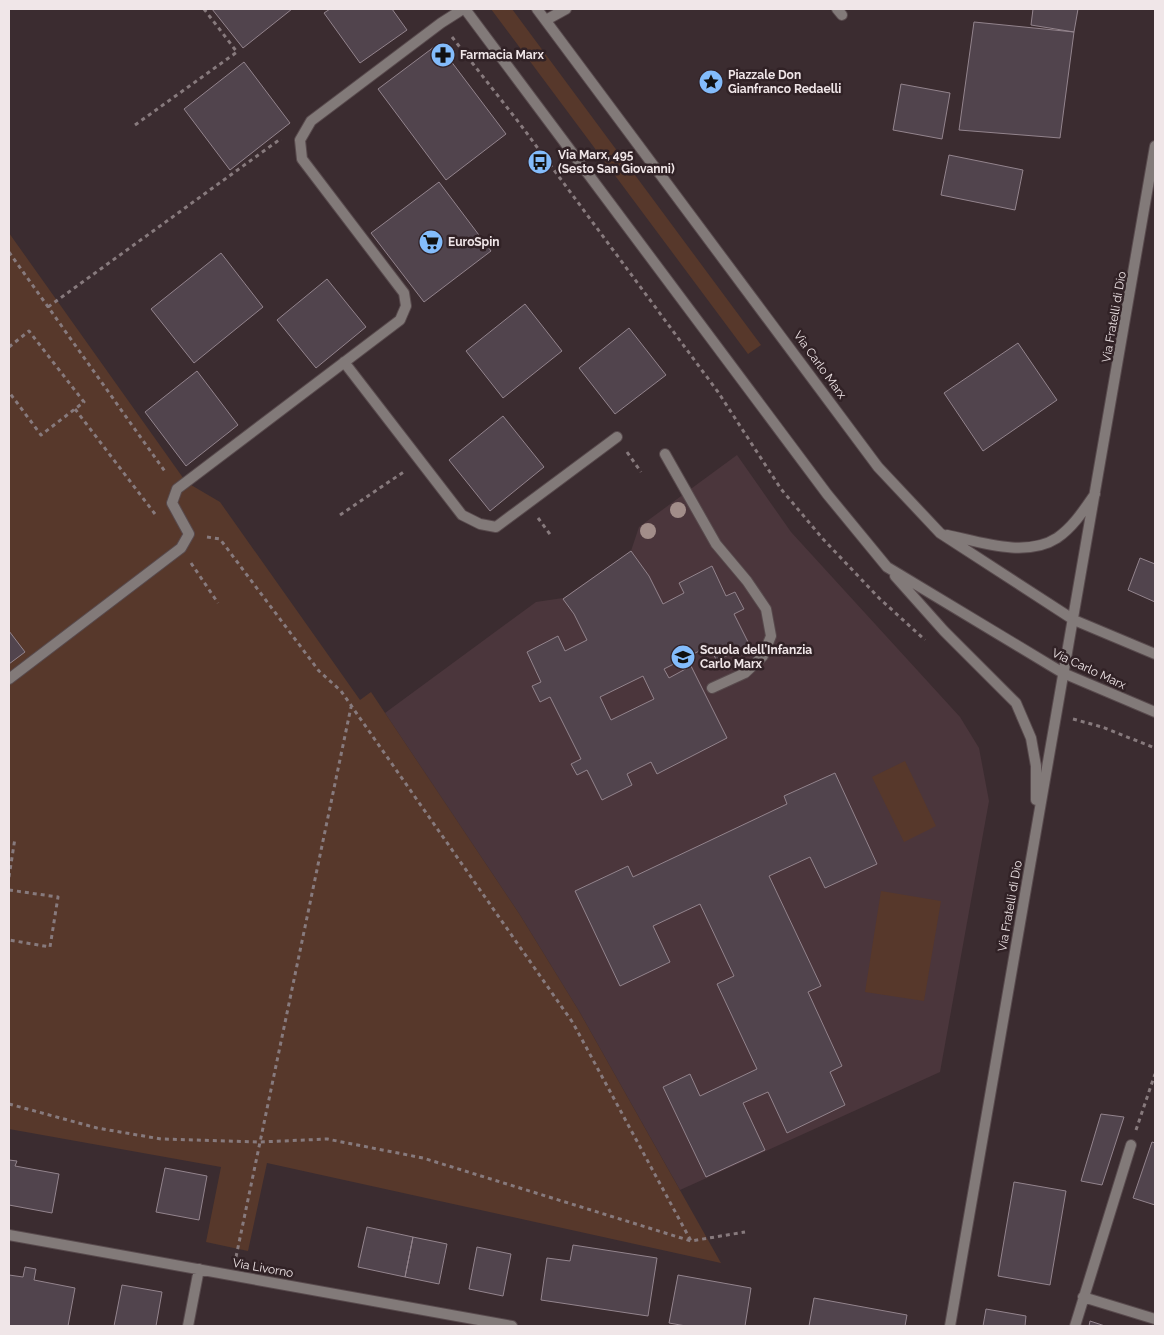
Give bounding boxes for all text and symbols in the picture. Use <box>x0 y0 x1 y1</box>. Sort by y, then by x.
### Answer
pharmacy icon: Farmacia Marx <box>430 42 456 68</box>
place label: Farmacia Marx <box>460 48 544 62</box>
place label: Piazzale Don Gianfranco Redaelli <box>728 68 841 96</box>
place icon: Piazzale Don Gianfranco Redaelli <box>698 69 724 95</box>
place label: Via Marx, 495 (Sesto San Giovanni) <box>558 148 675 176</box>
bus stop icon: Via Marx, 495 (Sesto San Giovanni) <box>527 149 553 175</box>
supermarket icon: EuroSpin <box>418 229 444 255</box>
place label: EuroSpin <box>448 235 500 249</box>
street label: Via Fratelli di Dio <box>1099 270 1129 364</box>
street label: Via Carlo Marx <box>791 328 849 402</box>
place label: Scuola dell’Infanzia Carlo Marx <box>700 643 812 671</box>
school or university icon: Scuola dell’Infanzia Carlo Marx <box>670 644 696 670</box>
street label: Via Carlo Marx <box>1050 646 1128 692</box>
street label: Via Fratelli di Dio <box>995 859 1025 953</box>
street label: Via Livorno <box>231 1256 295 1280</box>

